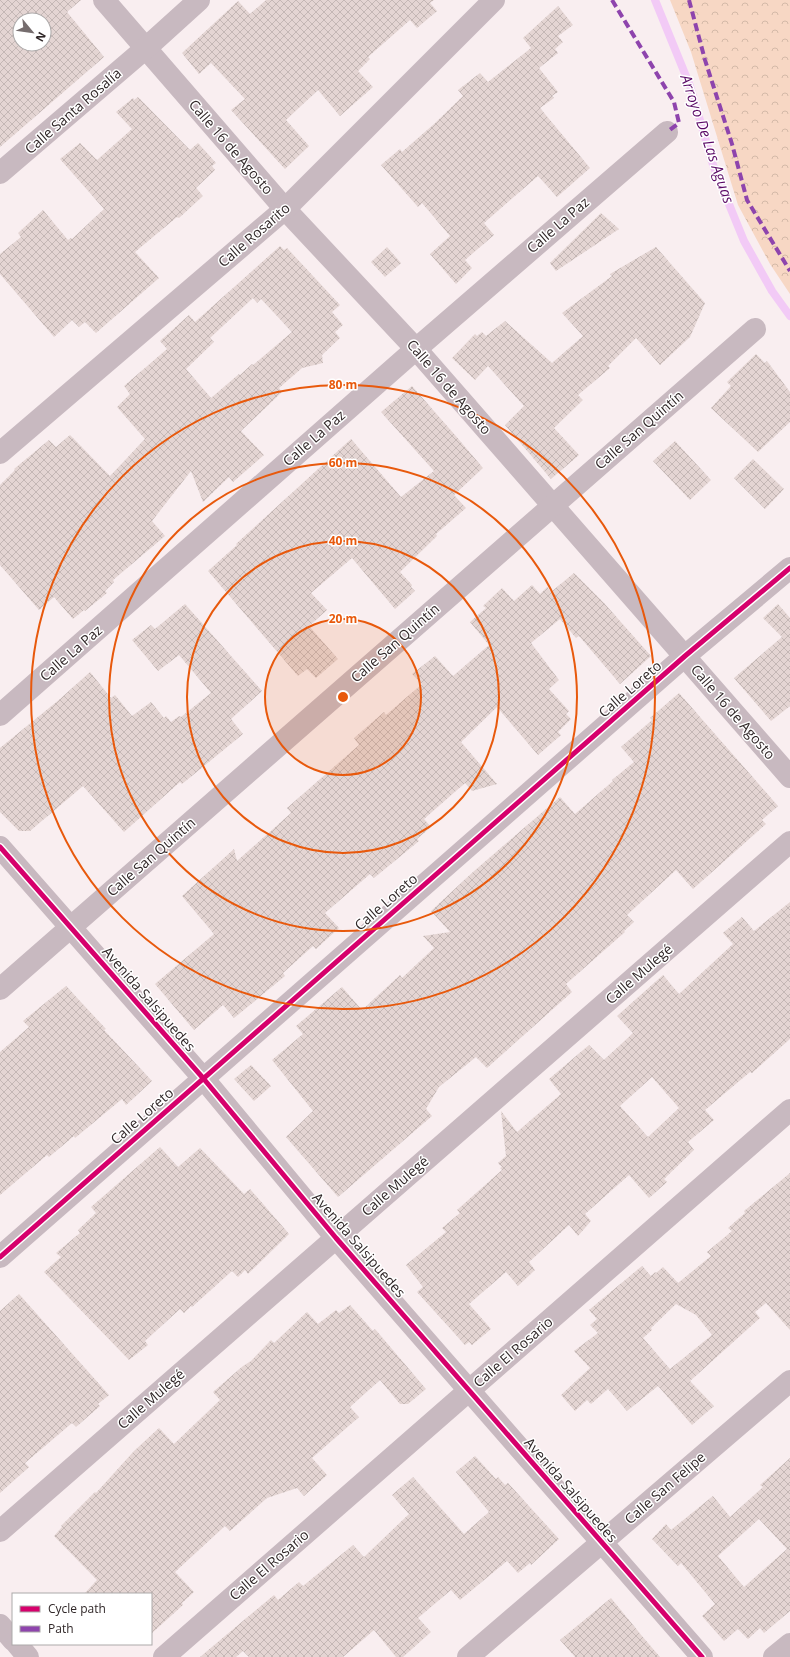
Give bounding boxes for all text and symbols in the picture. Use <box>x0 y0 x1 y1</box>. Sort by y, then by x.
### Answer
north arrow <box>12 12 52 52</box>
text: N <box>32 30 50 45</box>
street label: Calle Santa Rosalía <box>20 63 125 158</box>
water label: Arroyo De Las Aguas <box>676 71 740 206</box>
street label: Calle 16 de Agosto <box>185 95 278 198</box>
street label: Calle La Paz <box>523 192 593 257</box>
street label: Calle Rosarito <box>214 198 294 271</box>
street label: Calle 16 de Agosto <box>403 335 496 438</box>
text: 80 m <box>329 376 357 393</box>
street label: Calle San Quintín <box>590 386 687 473</box>
street label: Calle La Paz <box>279 405 349 470</box>
text: 60 m <box>329 454 357 471</box>
text: 40 m <box>329 532 357 549</box>
street label: Calle San Quintín <box>346 599 443 686</box>
text: 20 m <box>329 610 357 627</box>
street label: Calle La Paz <box>36 620 106 685</box>
street label: Calle Loreto <box>594 656 665 721</box>
street label: Calle 16 de Agosto <box>687 660 780 763</box>
centre of rings <box>336 690 350 704</box>
street label: Calle San Quintín <box>102 813 199 900</box>
street label: Calle Loreto <box>350 869 421 934</box>
street label: Calle Mulegé <box>601 939 676 1008</box>
street label: Avenida Salsipuedes <box>99 942 200 1055</box>
street label: Calle Loreto <box>106 1083 177 1148</box>
street label: Calle Mulegé <box>357 1151 432 1220</box>
street label: Avenida Salsipuedes <box>309 1188 410 1301</box>
street label: Calle El Rosario <box>469 1312 556 1391</box>
street label: Calle Mulegé <box>113 1364 188 1433</box>
street label: Avenida Salsipuedes <box>521 1433 622 1546</box>
street label: Calle San Felipe <box>620 1447 709 1528</box>
street label: Calle El Rosario <box>225 1525 312 1604</box>
legend <box>12 1593 152 1645</box>
text: Cycle path <box>48 1600 106 1617</box>
text: Path <box>48 1620 74 1637</box>

